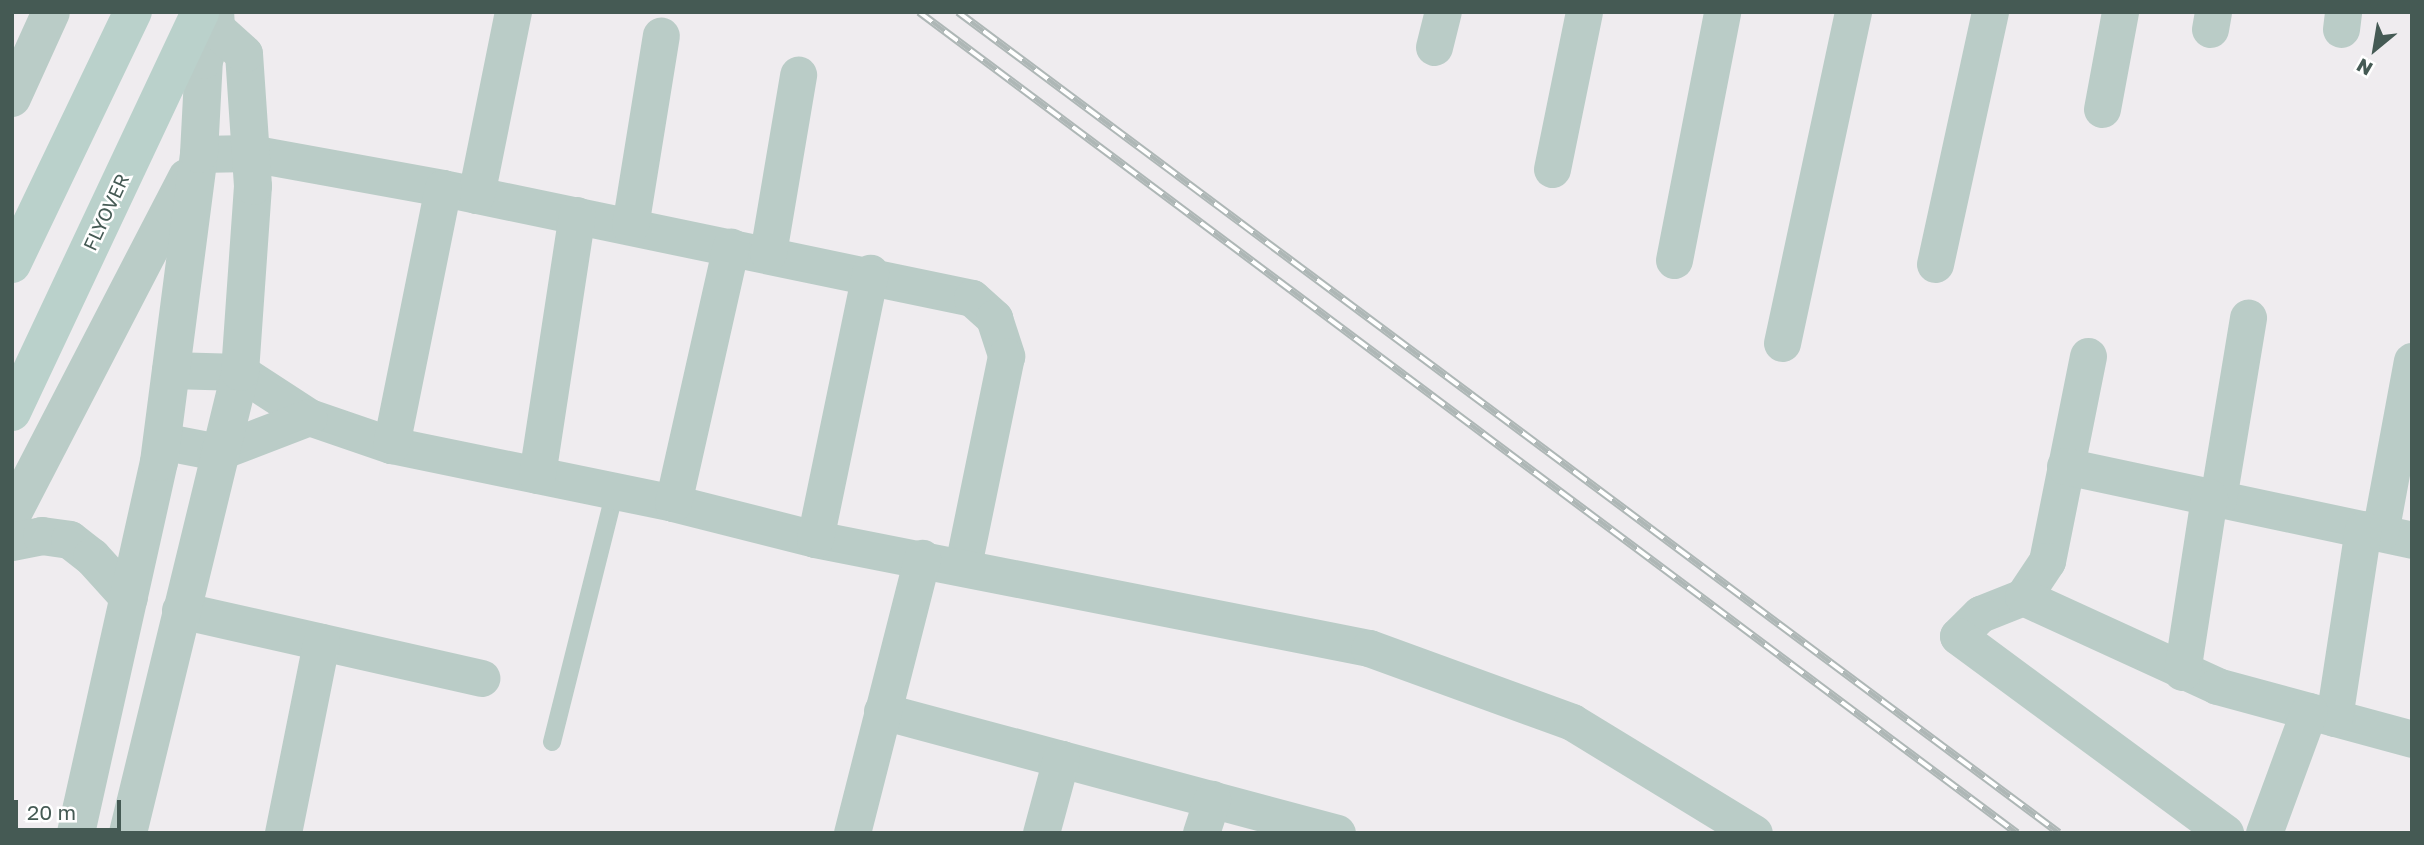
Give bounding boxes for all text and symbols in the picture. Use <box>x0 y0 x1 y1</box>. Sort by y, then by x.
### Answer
north arrow <box>2340 14 2410 84</box>
text: N <box>2352 54 2376 81</box>
street label: FLYOVER <box>78 170 134 254</box>
scale bar <box>18 786 124 830</box>
text: 20 m <box>27 799 76 825</box>

